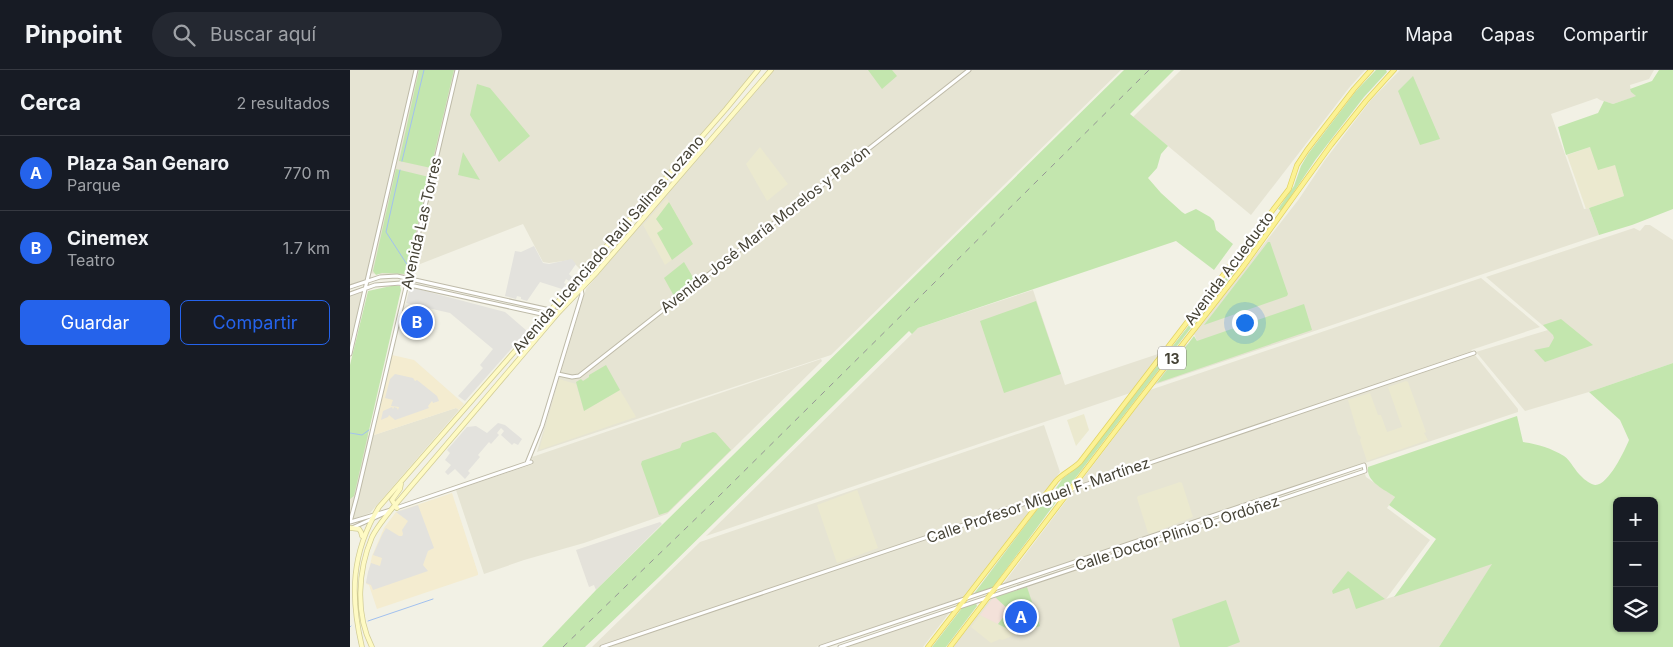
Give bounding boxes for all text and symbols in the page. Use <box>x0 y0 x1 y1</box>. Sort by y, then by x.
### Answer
search box <box>152 12 502 57</box>
text: Pinpoint <box>25 20 122 49</box>
icon: search <box>170 21 198 49</box>
text: Buscar aquí <box>210 23 316 46</box>
text: Mapa <box>1405 24 1453 45</box>
text: Capas <box>1481 24 1535 45</box>
text: Compartir <box>1563 24 1648 45</box>
text: Cerca <box>20 90 81 115</box>
text: 2 resultados <box>237 93 330 113</box>
street label: Avenida Licenciado Raúl Salinas Lozano <box>508 131 708 357</box>
street label: Avenida José María Morelos y Pavón <box>656 141 874 317</box>
text: Plaza San Genaro <box>67 152 229 175</box>
street label: Avenida Las Torres <box>397 155 445 291</box>
text: A <box>30 163 42 183</box>
text: 770 m <box>283 163 330 183</box>
text: Parque <box>67 175 121 195</box>
street label: Avenida Acueducto <box>1180 207 1278 329</box>
text: Cinemex <box>67 227 149 250</box>
text: B <box>31 238 41 258</box>
text: 1.7 km <box>283 238 330 258</box>
text: Teatro <box>67 250 115 270</box>
button: Guardar <box>20 300 170 345</box>
button: Compartir <box>180 300 330 345</box>
pin: B <box>401 303 433 341</box>
your location <box>1232 310 1258 336</box>
road number: 13 <box>1158 346 1186 370</box>
street label: Calle Profesor Miguel F. Martínez <box>924 453 1152 547</box>
street label: Calle Doctor Plinio D. Ordóñez <box>1072 491 1282 575</box>
map controls <box>1613 497 1658 632</box>
button: + <box>1613 497 1658 542</box>
button: − <box>1613 542 1658 587</box>
button: layers <box>1613 587 1658 632</box>
pin: A <box>1005 598 1037 636</box>

